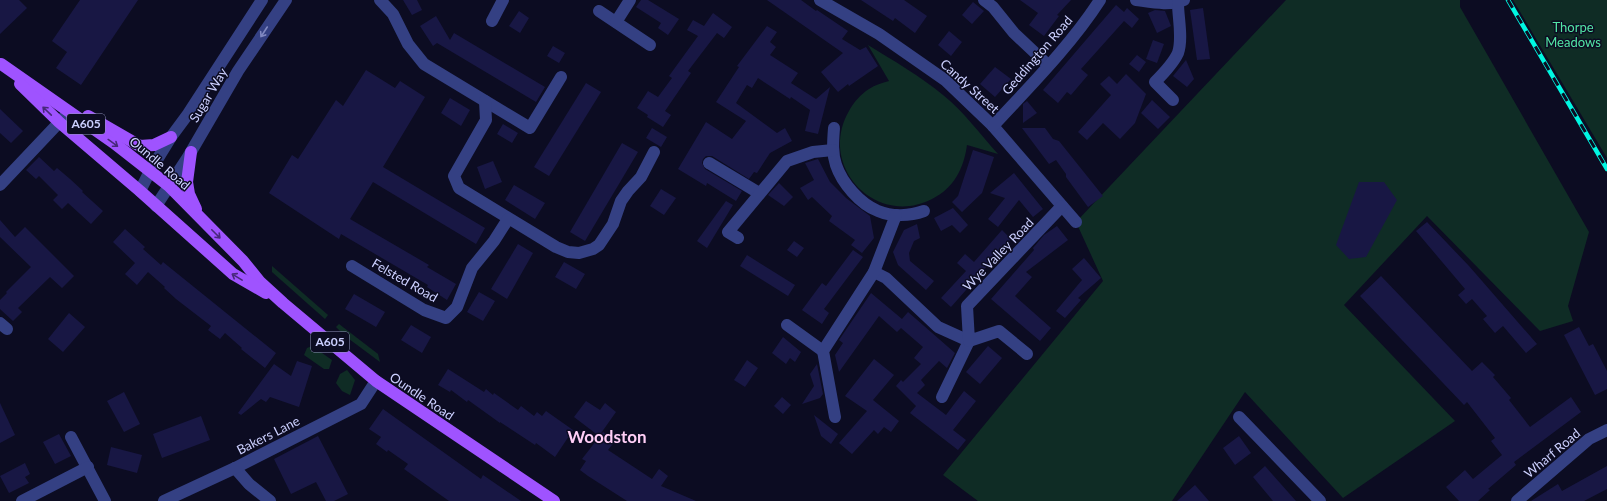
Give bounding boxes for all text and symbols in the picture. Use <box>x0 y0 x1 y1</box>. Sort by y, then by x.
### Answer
street label: Geddington Road <box>998 12 1076 98</box>
park label: Thorpe Meadows <box>1545 19 1601 50</box>
one-way arrow <box>260 26 268 37</box>
street label: Candy Street <box>937 55 1003 117</box>
street label: Sugar Way <box>185 65 231 125</box>
one-way arrow <box>42 106 52 116</box>
road number: A605 <box>67 114 105 134</box>
street label: Oundle Road <box>126 133 194 193</box>
one-way arrow <box>107 138 118 147</box>
street label: Wye Valley Road <box>959 214 1037 294</box>
one-way arrow <box>211 229 221 239</box>
street label: Felsted Road <box>369 255 441 305</box>
one-way arrow <box>231 272 243 280</box>
road number: A605 <box>311 332 349 352</box>
street label: Oundle Road <box>387 369 457 423</box>
street label: Bakers Lane <box>234 412 302 458</box>
street label: Wharf Road <box>1521 425 1583 481</box>
district label: Woodston <box>567 426 647 447</box>

